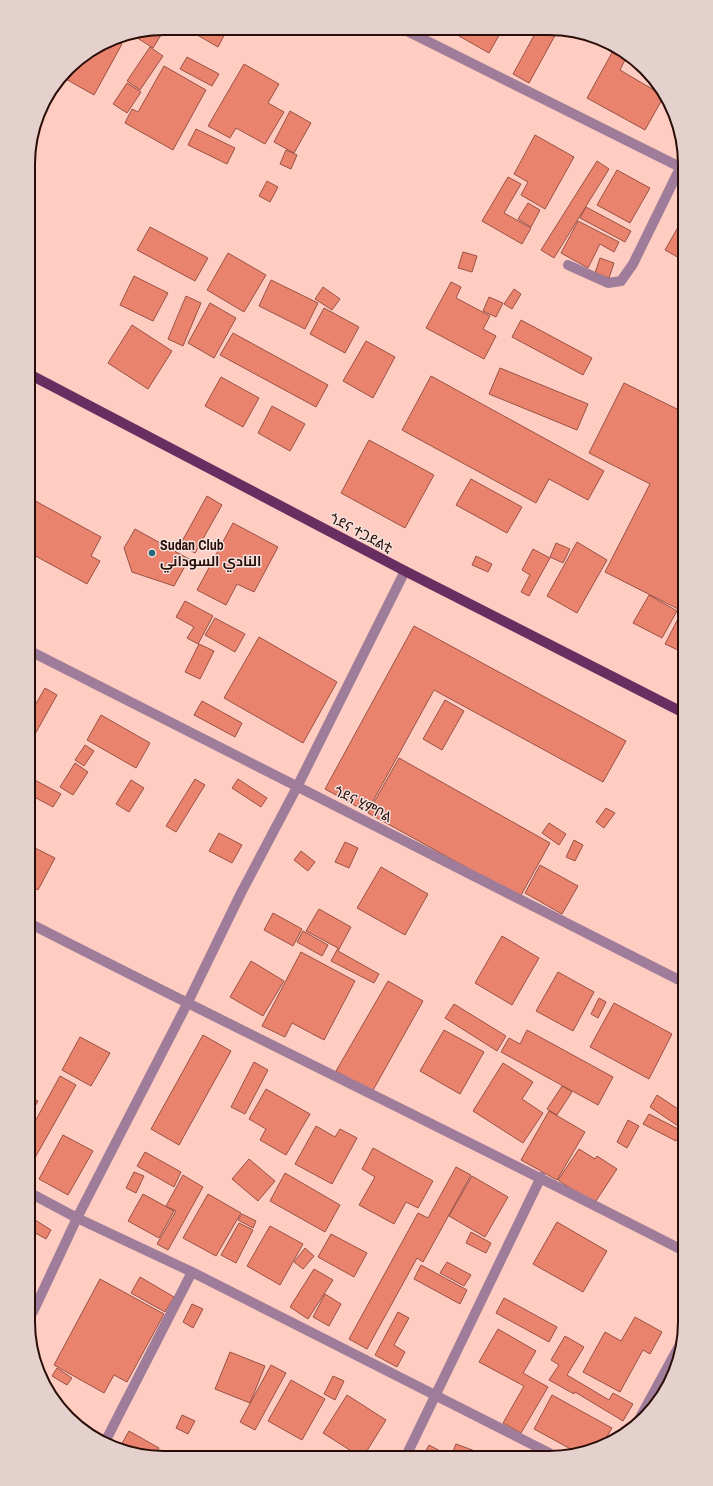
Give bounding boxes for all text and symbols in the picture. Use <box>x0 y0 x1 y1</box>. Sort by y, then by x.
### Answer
street label: ጎደና ተጋደልቲ <box>326 509 396 557</box>
place label: Sudan Club النادي السوداني <box>160 536 261 573</box>
marker: Sudan Club النادي السوداني <box>147 548 157 558</box>
street label: ጎደና ሂምቦል <box>331 782 396 827</box>

